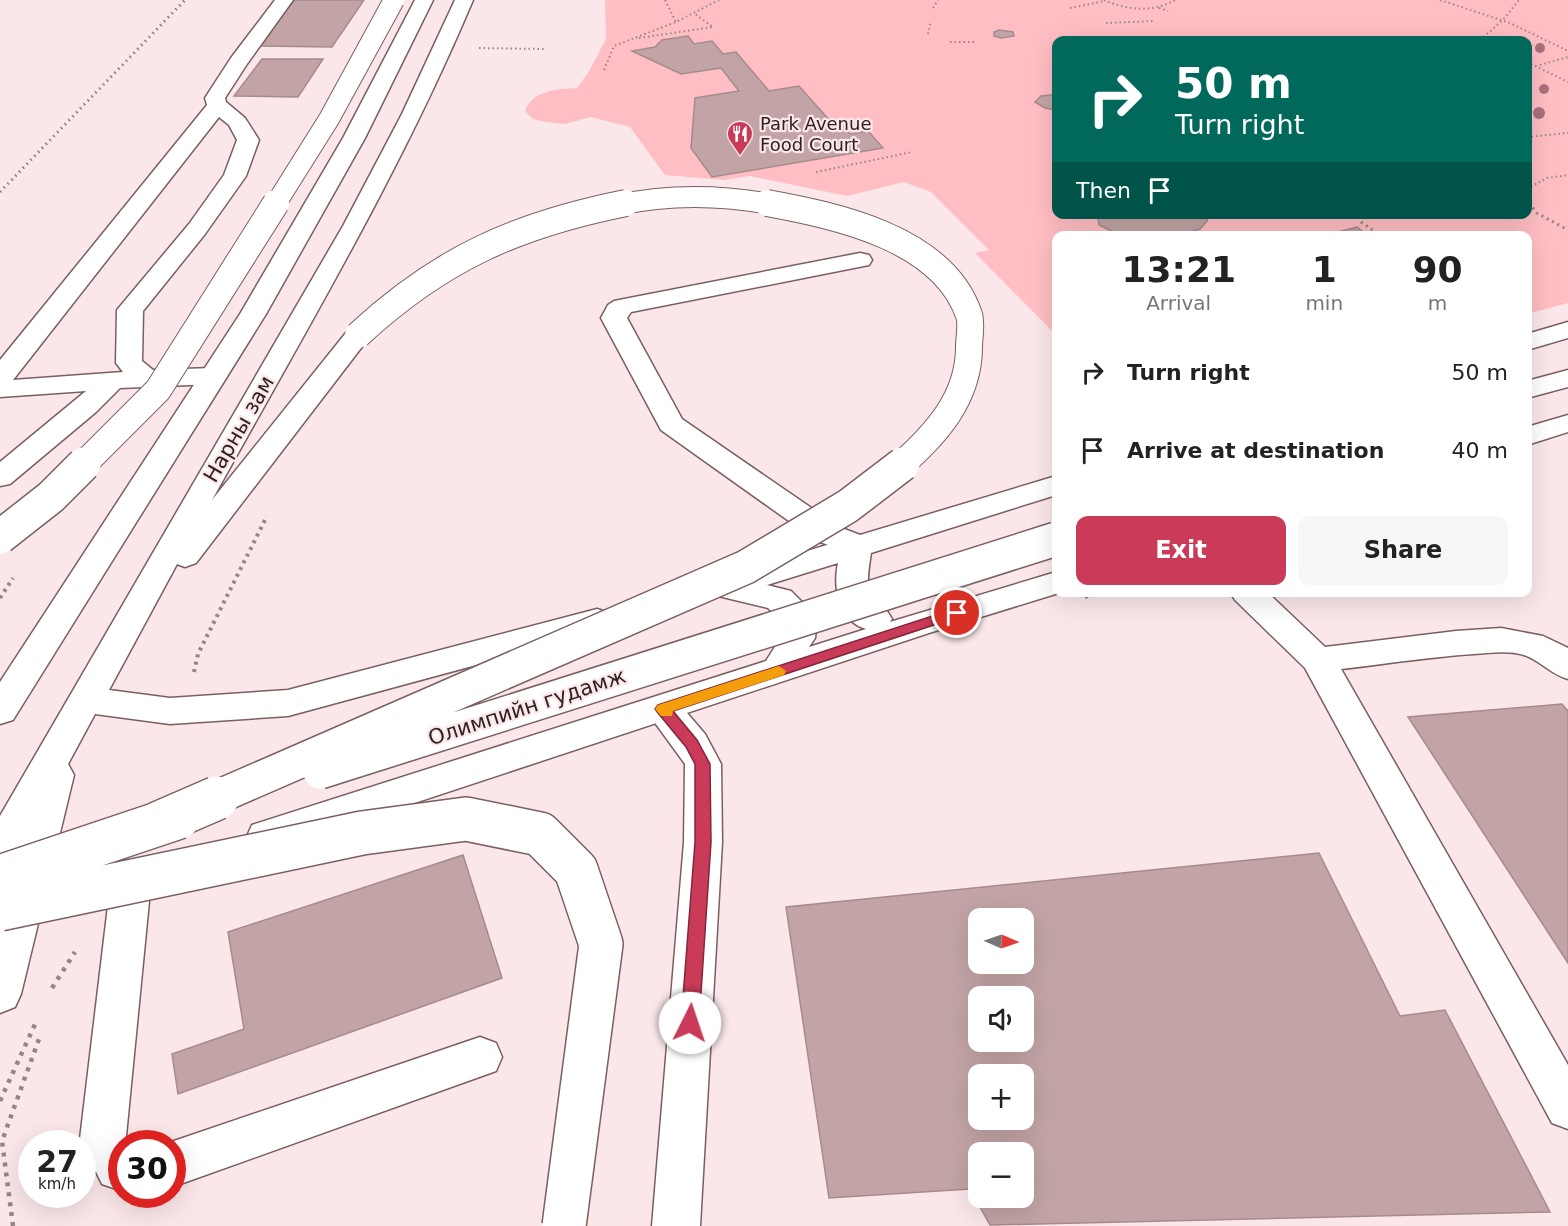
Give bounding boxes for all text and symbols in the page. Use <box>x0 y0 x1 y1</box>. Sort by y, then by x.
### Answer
text: 50 m <box>1175 59 1292 108</box>
icon: right <box>1076 60 1154 138</box>
text: Turn right <box>1175 109 1304 140</box>
place label: Park Avenue Food Court <box>760 113 872 155</box>
restaurant icon: Park Avenue Food Court <box>725 119 755 157</box>
icon: arrive <box>1143 174 1176 207</box>
text: Then <box>1076 178 1131 203</box>
text: 13:21 <box>1121 249 1236 290</box>
text: 1 <box>1312 249 1337 290</box>
text: 90 <box>1412 249 1463 290</box>
text: Arrival <box>1146 291 1211 315</box>
text: min <box>1305 291 1343 315</box>
text: m <box>1428 291 1447 315</box>
icon: right <box>1076 356 1109 389</box>
text: Turn right <box>1127 360 1250 385</box>
text: 50 m <box>1452 360 1508 385</box>
street label: Нарны зам <box>199 372 279 486</box>
icon: arrive <box>1076 434 1109 467</box>
text: Arrive at destination <box>1127 438 1384 463</box>
text: 40 m <box>1452 438 1508 463</box>
button: Exit <box>1076 516 1286 585</box>
button: Share <box>1298 516 1508 585</box>
pin <box>931 587 982 638</box>
icon: arrive <box>940 596 973 629</box>
street label: Олимпийн гудамж <box>425 664 629 750</box>
north arrow <box>968 908 1034 974</box>
map controls <box>968 908 1034 1208</box>
button: sound <box>968 986 1034 1052</box>
position arrow <box>658 991 722 1055</box>
button: + <box>968 1064 1034 1130</box>
speed limit sign: 30 <box>108 1130 186 1208</box>
button: − <box>968 1142 1034 1208</box>
text: 27 <box>36 1144 78 1179</box>
text: km/h <box>38 1175 76 1193</box>

